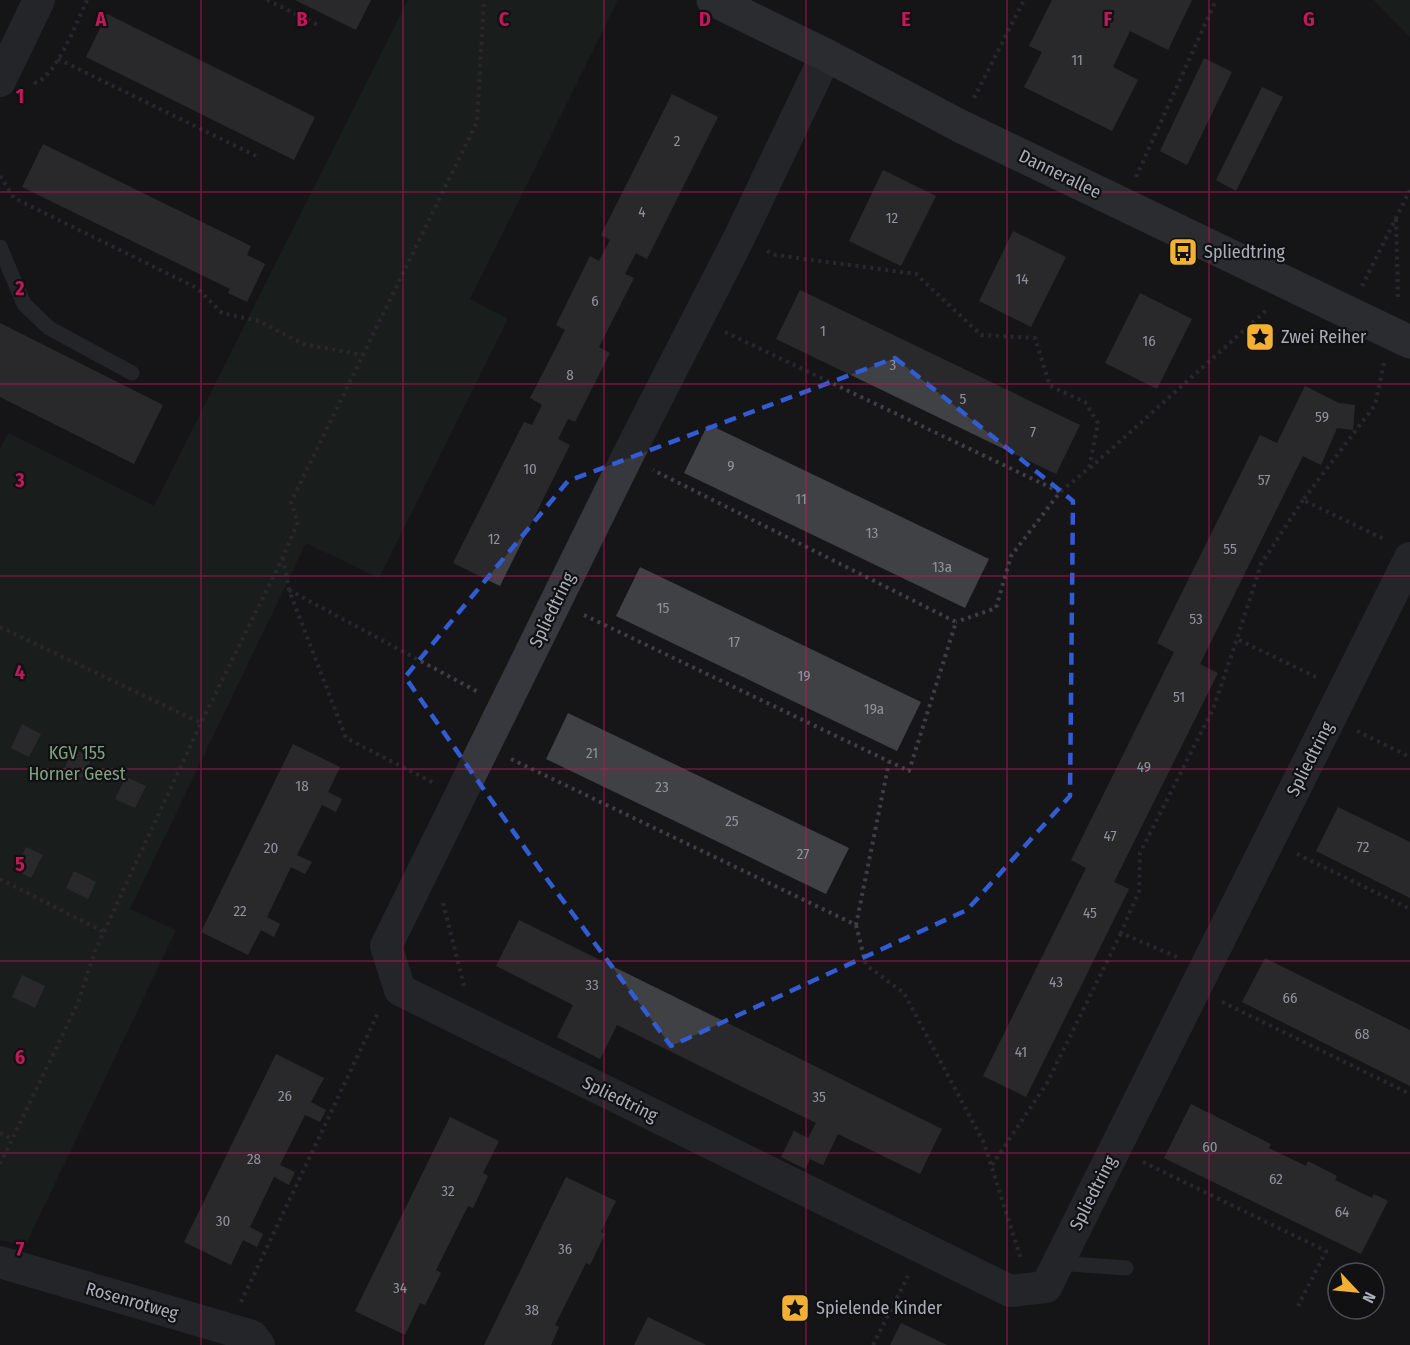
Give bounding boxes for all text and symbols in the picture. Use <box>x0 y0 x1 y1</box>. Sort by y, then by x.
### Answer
text: A <box>95 7 108 31</box>
text: B <box>296 7 308 31</box>
text: C <box>499 7 510 31</box>
text: D <box>699 7 711 31</box>
text: E <box>901 7 911 31</box>
text: F <box>1104 7 1113 31</box>
text: G <box>1303 7 1315 31</box>
house number: 11 <box>1071 51 1083 69</box>
text: 1 <box>16 84 24 108</box>
house number: 2 <box>674 132 681 150</box>
street label: Dannerallee <box>1015 145 1105 203</box>
house number: 4 <box>638 203 646 221</box>
house number: 12 <box>886 209 899 227</box>
bus stop icon: Spliedtring <box>1167 236 1199 268</box>
place label: Spliedtring <box>1204 241 1286 263</box>
house number: 14 <box>1015 270 1029 288</box>
text: 2 <box>14 276 25 300</box>
house number: 6 <box>591 292 599 310</box>
place icon: Zwei Reiher <box>1244 321 1276 353</box>
house number: 1 <box>820 322 826 340</box>
place label: Zwei Reiher <box>1281 326 1367 348</box>
house number: 16 <box>1142 332 1156 350</box>
house number: 3 <box>890 356 897 374</box>
house number: 8 <box>566 366 574 384</box>
house number: 5 <box>960 390 967 408</box>
house number: 59 <box>1315 408 1329 426</box>
house number: 7 <box>1030 423 1036 441</box>
house number: 9 <box>727 457 735 475</box>
house number: 10 <box>523 460 537 478</box>
text: 3 <box>14 468 25 492</box>
house number: 57 <box>1258 471 1270 489</box>
house number: 11 <box>795 490 807 508</box>
house number: 13 <box>866 524 879 542</box>
house number: 12 <box>488 530 501 548</box>
house number: 55 <box>1223 540 1237 558</box>
house number: 13a <box>932 558 952 576</box>
street label: Spliedtring <box>524 568 580 651</box>
house number: 15 <box>657 599 669 617</box>
house number: 53 <box>1189 610 1203 628</box>
house number: 17 <box>728 633 740 651</box>
text: 4 <box>15 660 25 684</box>
house number: 19 <box>797 667 811 685</box>
house number: 51 <box>1173 688 1185 706</box>
house number: 19a <box>864 700 884 718</box>
street label: Spliedtring <box>1282 717 1338 800</box>
park label: KGV 155 Horner Geest <box>28 742 126 785</box>
house number: 21 <box>586 744 598 762</box>
house number: 49 <box>1137 758 1151 776</box>
house number: 18 <box>295 777 309 795</box>
house number: 23 <box>655 778 669 796</box>
house number: 25 <box>725 812 739 830</box>
house number: 47 <box>1103 827 1117 845</box>
house number: 72 <box>1357 838 1370 856</box>
house number: 20 <box>264 839 278 857</box>
house number: 27 <box>797 845 809 863</box>
text: 5 <box>15 852 25 876</box>
house number: 22 <box>233 902 247 920</box>
house number: 45 <box>1083 904 1097 922</box>
house number: 43 <box>1049 973 1063 991</box>
house number: 33 <box>585 976 599 994</box>
house number: 66 <box>1283 989 1297 1007</box>
house number: 68 <box>1355 1025 1369 1043</box>
house number: 41 <box>1015 1043 1027 1061</box>
text: 6 <box>15 1045 25 1069</box>
street label: Spliedtring <box>579 1071 662 1127</box>
house number: 26 <box>278 1087 292 1105</box>
house number: 35 <box>812 1088 826 1106</box>
house number: 60 <box>1202 1138 1218 1156</box>
house number: 28 <box>247 1150 261 1168</box>
street label: Spliedtring <box>1065 1151 1121 1234</box>
house number: 62 <box>1269 1170 1283 1188</box>
house number: 32 <box>441 1182 455 1200</box>
house number: 64 <box>1335 1203 1349 1221</box>
house number: 30 <box>216 1212 230 1230</box>
text: 7 <box>16 1237 25 1261</box>
house number: 36 <box>558 1240 572 1258</box>
north arrow <box>1326 1261 1386 1321</box>
street label: Rosenrotweg <box>83 1277 181 1325</box>
house number: 34 <box>393 1279 407 1297</box>
text: N <box>1358 1289 1380 1306</box>
place icon: Spielende Kinder <box>779 1292 811 1324</box>
place label: Spielende Kinder <box>816 1297 943 1319</box>
house number: 38 <box>525 1301 539 1319</box>

